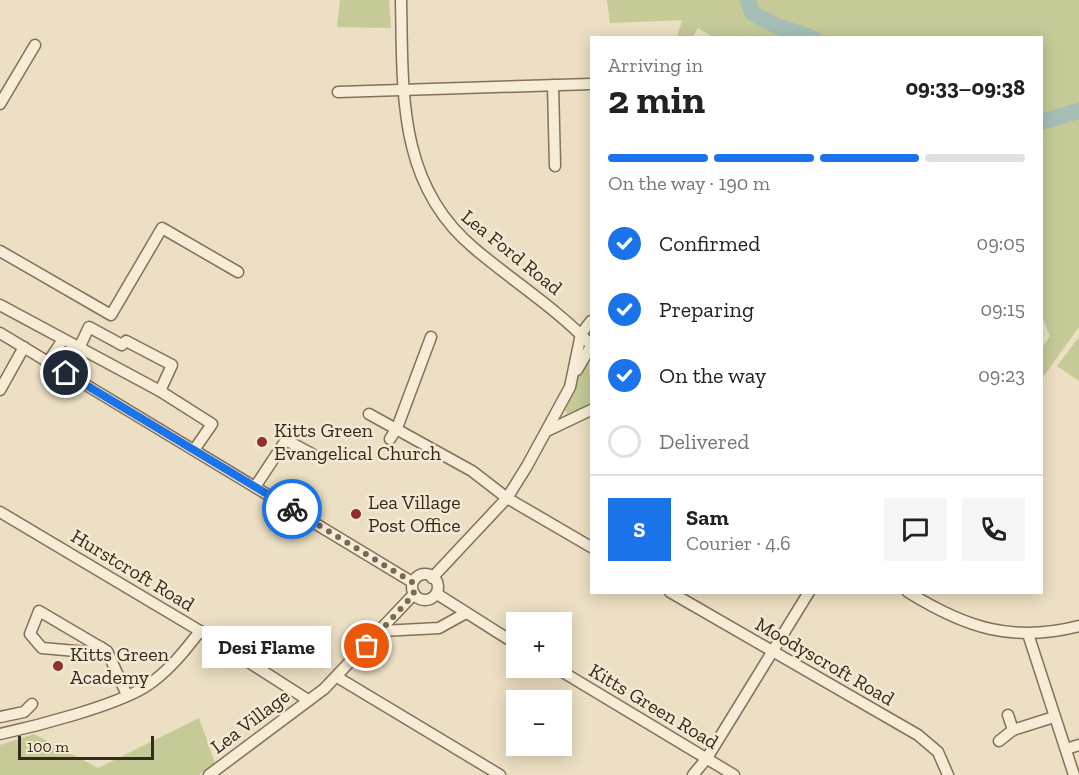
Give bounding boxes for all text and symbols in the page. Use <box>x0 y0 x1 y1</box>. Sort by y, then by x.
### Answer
text: Arriving in <box>608 53 703 77</box>
text: 09:33–09:38 <box>905 74 1025 101</box>
text: 2 min <box>608 76 705 123</box>
text: On the way · 190 m <box>608 171 770 195</box>
street label: Lea Ford Road <box>457 204 567 300</box>
icon: check <box>608 227 641 260</box>
text: Confirmed <box>659 230 760 257</box>
text: 09:05 <box>977 231 1025 255</box>
icon: check <box>608 293 641 326</box>
text: Preparing <box>659 296 754 323</box>
text: 09:15 <box>980 297 1025 321</box>
pin <box>40 347 91 398</box>
icon: home <box>49 356 82 389</box>
icon: check <box>608 359 641 392</box>
text: On the way <box>659 362 766 389</box>
text: 09:23 <box>978 363 1025 387</box>
place label: Kitts Green Evangelical Church <box>274 418 442 465</box>
text: Delivered <box>659 428 749 455</box>
marker: Kitts Green Evangelical Church <box>255 435 269 449</box>
courier <box>262 479 322 539</box>
place label: Lea Village Post Office <box>368 490 461 537</box>
icon: bike <box>276 493 309 526</box>
button: chat <box>884 498 947 561</box>
button: phone <box>962 498 1025 561</box>
text: Sam <box>686 504 729 531</box>
marker: Lea Village Post Office <box>349 507 363 521</box>
text: S <box>633 516 646 543</box>
street label: Hurstcroft Road <box>67 524 199 616</box>
text: Courier · 4.6 <box>686 531 791 555</box>
street label: Moodyscroft Road <box>751 611 899 711</box>
map controls <box>506 612 572 756</box>
button: + <box>506 612 572 678</box>
pin <box>341 620 392 671</box>
callout: Desi Flame <box>202 625 331 667</box>
icon: bag <box>350 629 383 662</box>
text: Desi Flame <box>218 635 315 659</box>
place label: Kitts Green Academy <box>70 642 170 689</box>
street label: Kitts Green Road <box>585 658 723 754</box>
marker: Kitts Green Academy <box>51 659 65 673</box>
street label: Lea Village <box>206 684 294 758</box>
button: − <box>506 690 572 756</box>
scale bar <box>18 733 154 760</box>
text: 100 m <box>27 737 69 756</box>

